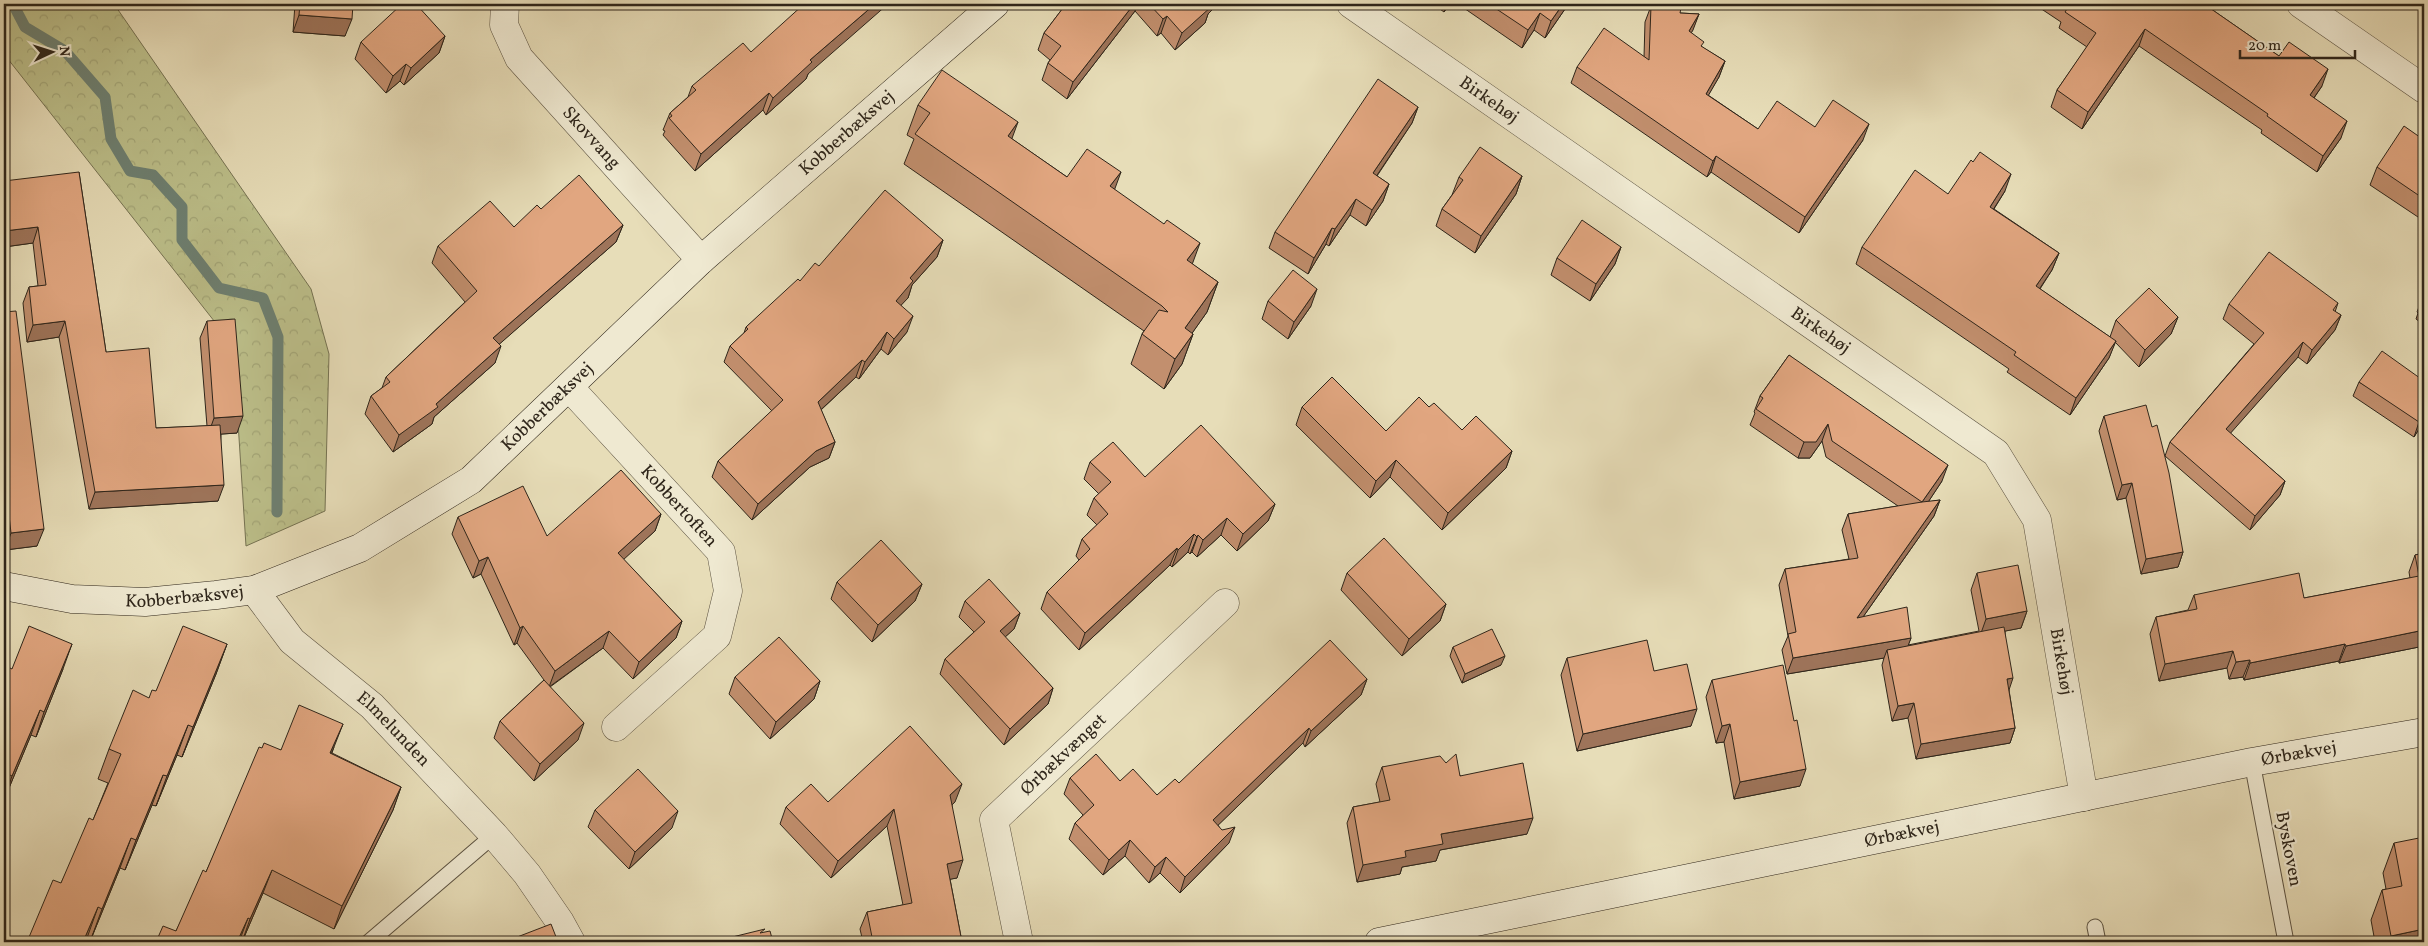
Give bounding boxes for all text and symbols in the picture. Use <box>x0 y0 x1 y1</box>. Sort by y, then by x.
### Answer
north arrow <box>28 28 78 78</box>
scale bar <box>2240 28 2356 60</box>
text: 20 m <box>2248 36 2281 57</box>
text: N <box>54 45 73 57</box>
street label: Birkehøj <box>1454 70 1524 130</box>
street label: Kobberbæksvej <box>794 84 900 181</box>
street label: Skovvang <box>556 101 626 175</box>
street label: Birkehøj <box>1786 301 1855 360</box>
street label: Kobberbæksvej <box>496 357 599 457</box>
street label: Kobbertoften <box>634 460 723 553</box>
street label: Kobberbæksvej <box>125 579 245 615</box>
street label: Birkehøj <box>2043 626 2079 697</box>
street label: Elmelunden <box>351 686 436 773</box>
street label: Ørbækvænget <box>1015 708 1112 801</box>
street label: Ørbækvej <box>2259 735 2339 773</box>
street label: Byskoven <box>2268 809 2308 889</box>
street label: Ørbækvej <box>1862 814 1942 854</box>

